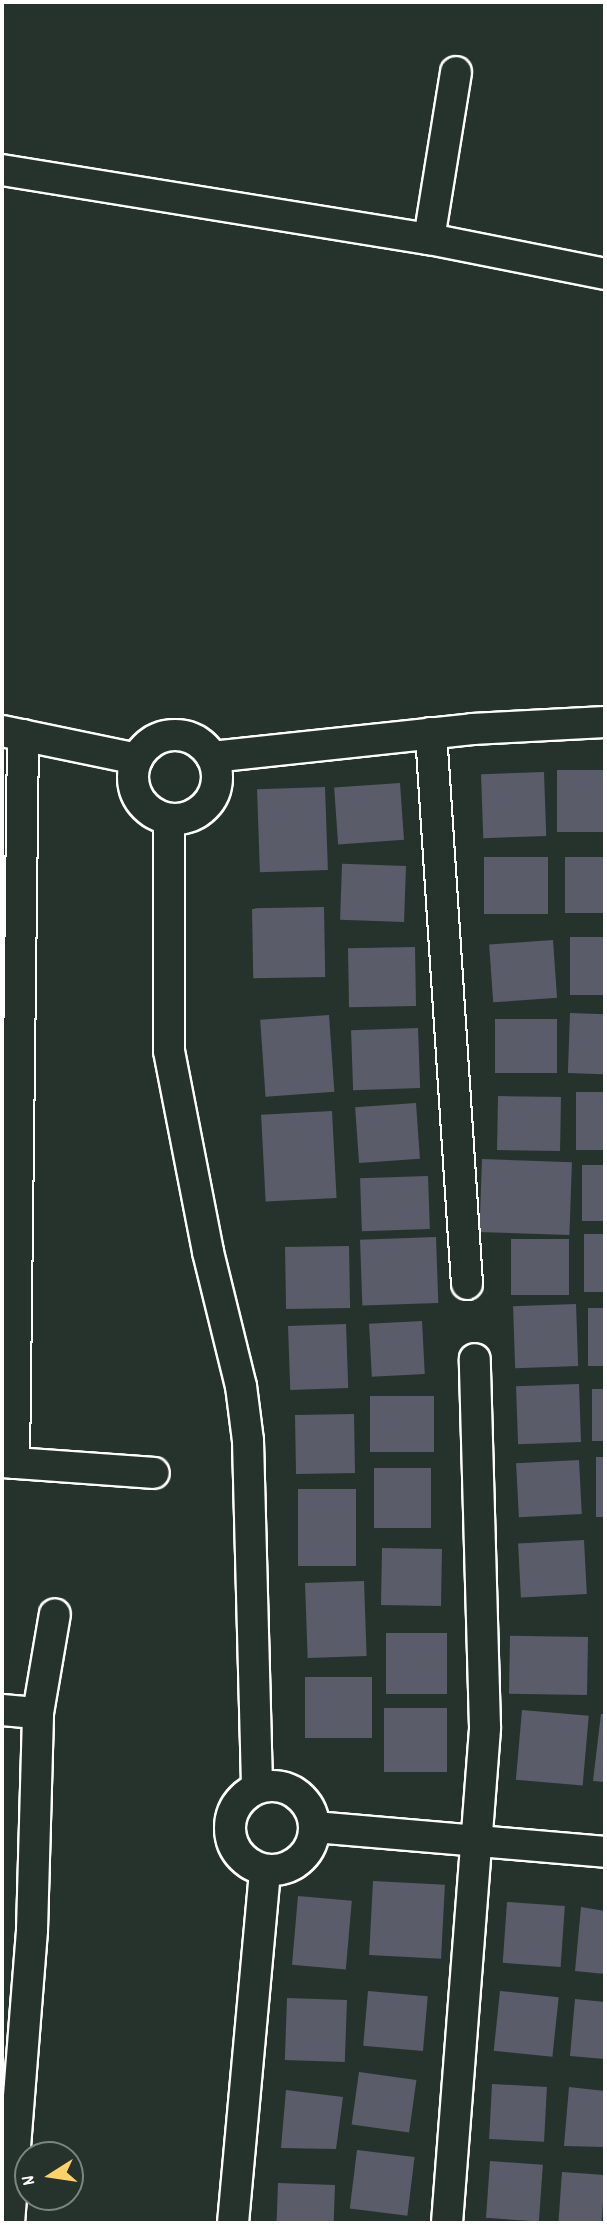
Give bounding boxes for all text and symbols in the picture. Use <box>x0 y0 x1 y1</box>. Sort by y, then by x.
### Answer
north arrow <box>14 2141 84 2211</box>
text: N <box>16 2173 44 2187</box>

